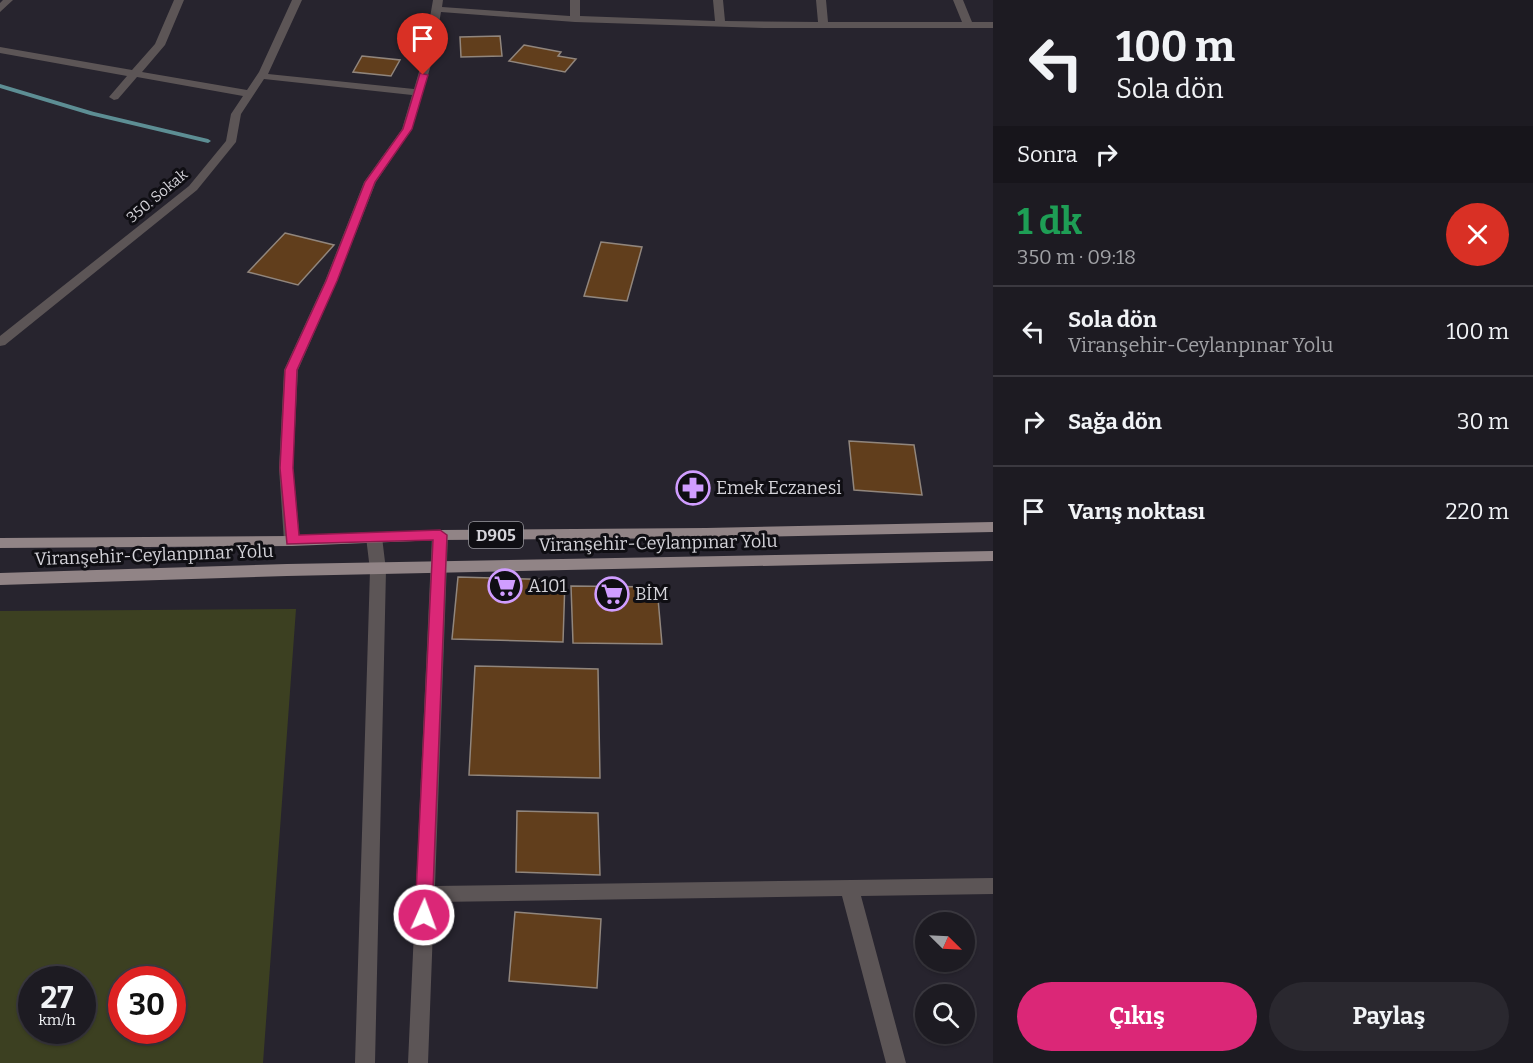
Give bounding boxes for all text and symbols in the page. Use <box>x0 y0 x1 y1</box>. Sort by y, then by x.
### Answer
pin <box>397 13 448 75</box>
icon: arrive <box>406 22 439 55</box>
text: 100 m <box>1116 22 1235 72</box>
icon: left <box>1017 24 1095 102</box>
text: Sola dön <box>1116 73 1224 105</box>
icon: right <box>1090 138 1123 171</box>
text: Sonra <box>1017 141 1078 168</box>
street label: 350. Sokak <box>123 165 191 227</box>
text: 1 dk <box>1017 200 1082 244</box>
button: close <box>1446 203 1509 266</box>
text: 350 m · 09:18 <box>1017 245 1136 269</box>
text: Sola dön <box>1068 306 1157 333</box>
icon: left <box>1017 315 1050 348</box>
text: 100 m <box>1446 318 1509 345</box>
text: Viranşehir-Ceylanpınar Yolu <box>1068 333 1334 357</box>
icon: right <box>1017 405 1050 438</box>
text: Sağa dön <box>1068 408 1162 435</box>
text: 30 m <box>1457 408 1509 435</box>
pharmacy icon: Emek Eczanesi <box>675 470 711 506</box>
place label: Emek Eczanesi <box>716 477 842 499</box>
icon: arrive <box>1017 495 1050 528</box>
text: Varış noktası <box>1068 498 1205 525</box>
text: 220 m <box>1446 498 1509 525</box>
road number: D905 <box>469 522 523 548</box>
street label: Viranşehir-Ceylanpınar Yolu <box>538 530 778 556</box>
street label: Viranşehir-Ceylanpınar Yolu <box>34 540 274 570</box>
supermarket icon: A101 <box>487 568 523 604</box>
place label: A101 <box>528 575 568 597</box>
supermarket icon: BİM <box>594 576 630 612</box>
place label: BİM <box>635 583 668 605</box>
position arrow <box>392 883 456 947</box>
north arrow <box>915 912 975 972</box>
map controls <box>915 912 975 1044</box>
speed limit sign: 30 <box>108 966 186 1044</box>
text: 27 <box>41 980 73 1016</box>
button: Çıkış <box>1017 982 1257 1051</box>
button: Paylaş <box>1269 982 1509 1051</box>
button: search <box>915 984 975 1044</box>
text: km/h <box>38 1011 76 1029</box>

